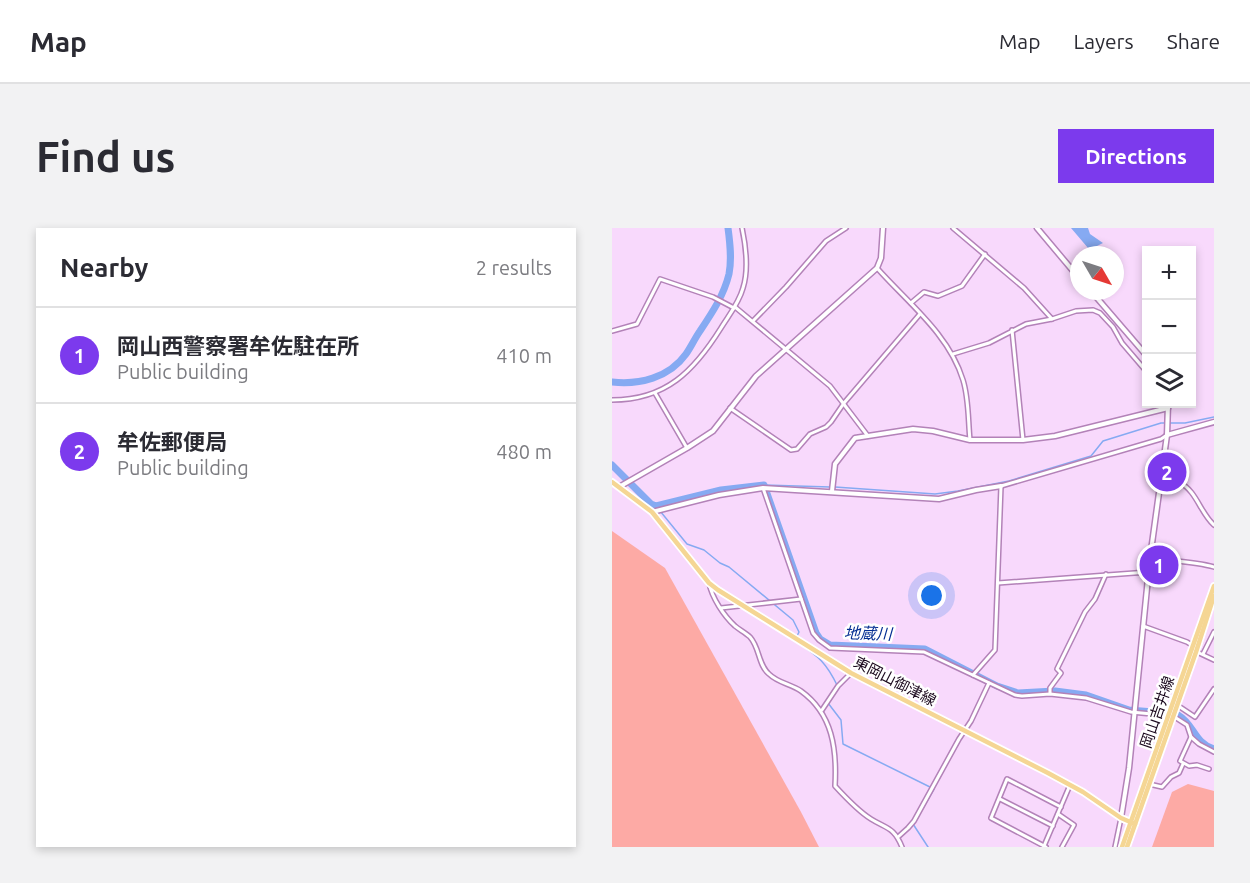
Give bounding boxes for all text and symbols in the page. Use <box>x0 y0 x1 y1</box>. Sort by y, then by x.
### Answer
text: Map <box>30 26 87 57</box>
text: Map <box>999 29 1040 53</box>
text: Layers <box>1073 29 1134 53</box>
text: Share <box>1167 29 1220 53</box>
button: Directions <box>1058 129 1214 183</box>
text: Find us <box>36 133 175 180</box>
north arrow <box>1070 246 1124 300</box>
map controls <box>1142 246 1196 408</box>
button: + <box>1142 246 1196 300</box>
text: Nearby <box>60 253 148 282</box>
text: 2 results <box>476 256 552 279</box>
button: − <box>1142 300 1196 354</box>
text: 岡山西警察署牟佐駐在所 <box>117 333 359 358</box>
text: 1 <box>74 344 85 367</box>
text: 410 m <box>496 344 552 367</box>
button: layers <box>1142 354 1196 408</box>
text: Public building <box>117 360 249 383</box>
text: 牟佐郵便局 <box>117 429 227 454</box>
text: 2 <box>74 440 85 463</box>
text: 480 m <box>496 440 552 463</box>
pin: 2 <box>1148 450 1186 494</box>
text: Public building <box>117 456 249 479</box>
pin: 1 <box>1140 542 1178 588</box>
your location <box>917 581 946 610</box>
water label: 地蔵川 <box>844 623 894 643</box>
street label: 東岡山御津線 <box>851 653 939 709</box>
street label: 岡山吉井線 <box>1137 674 1177 750</box>

